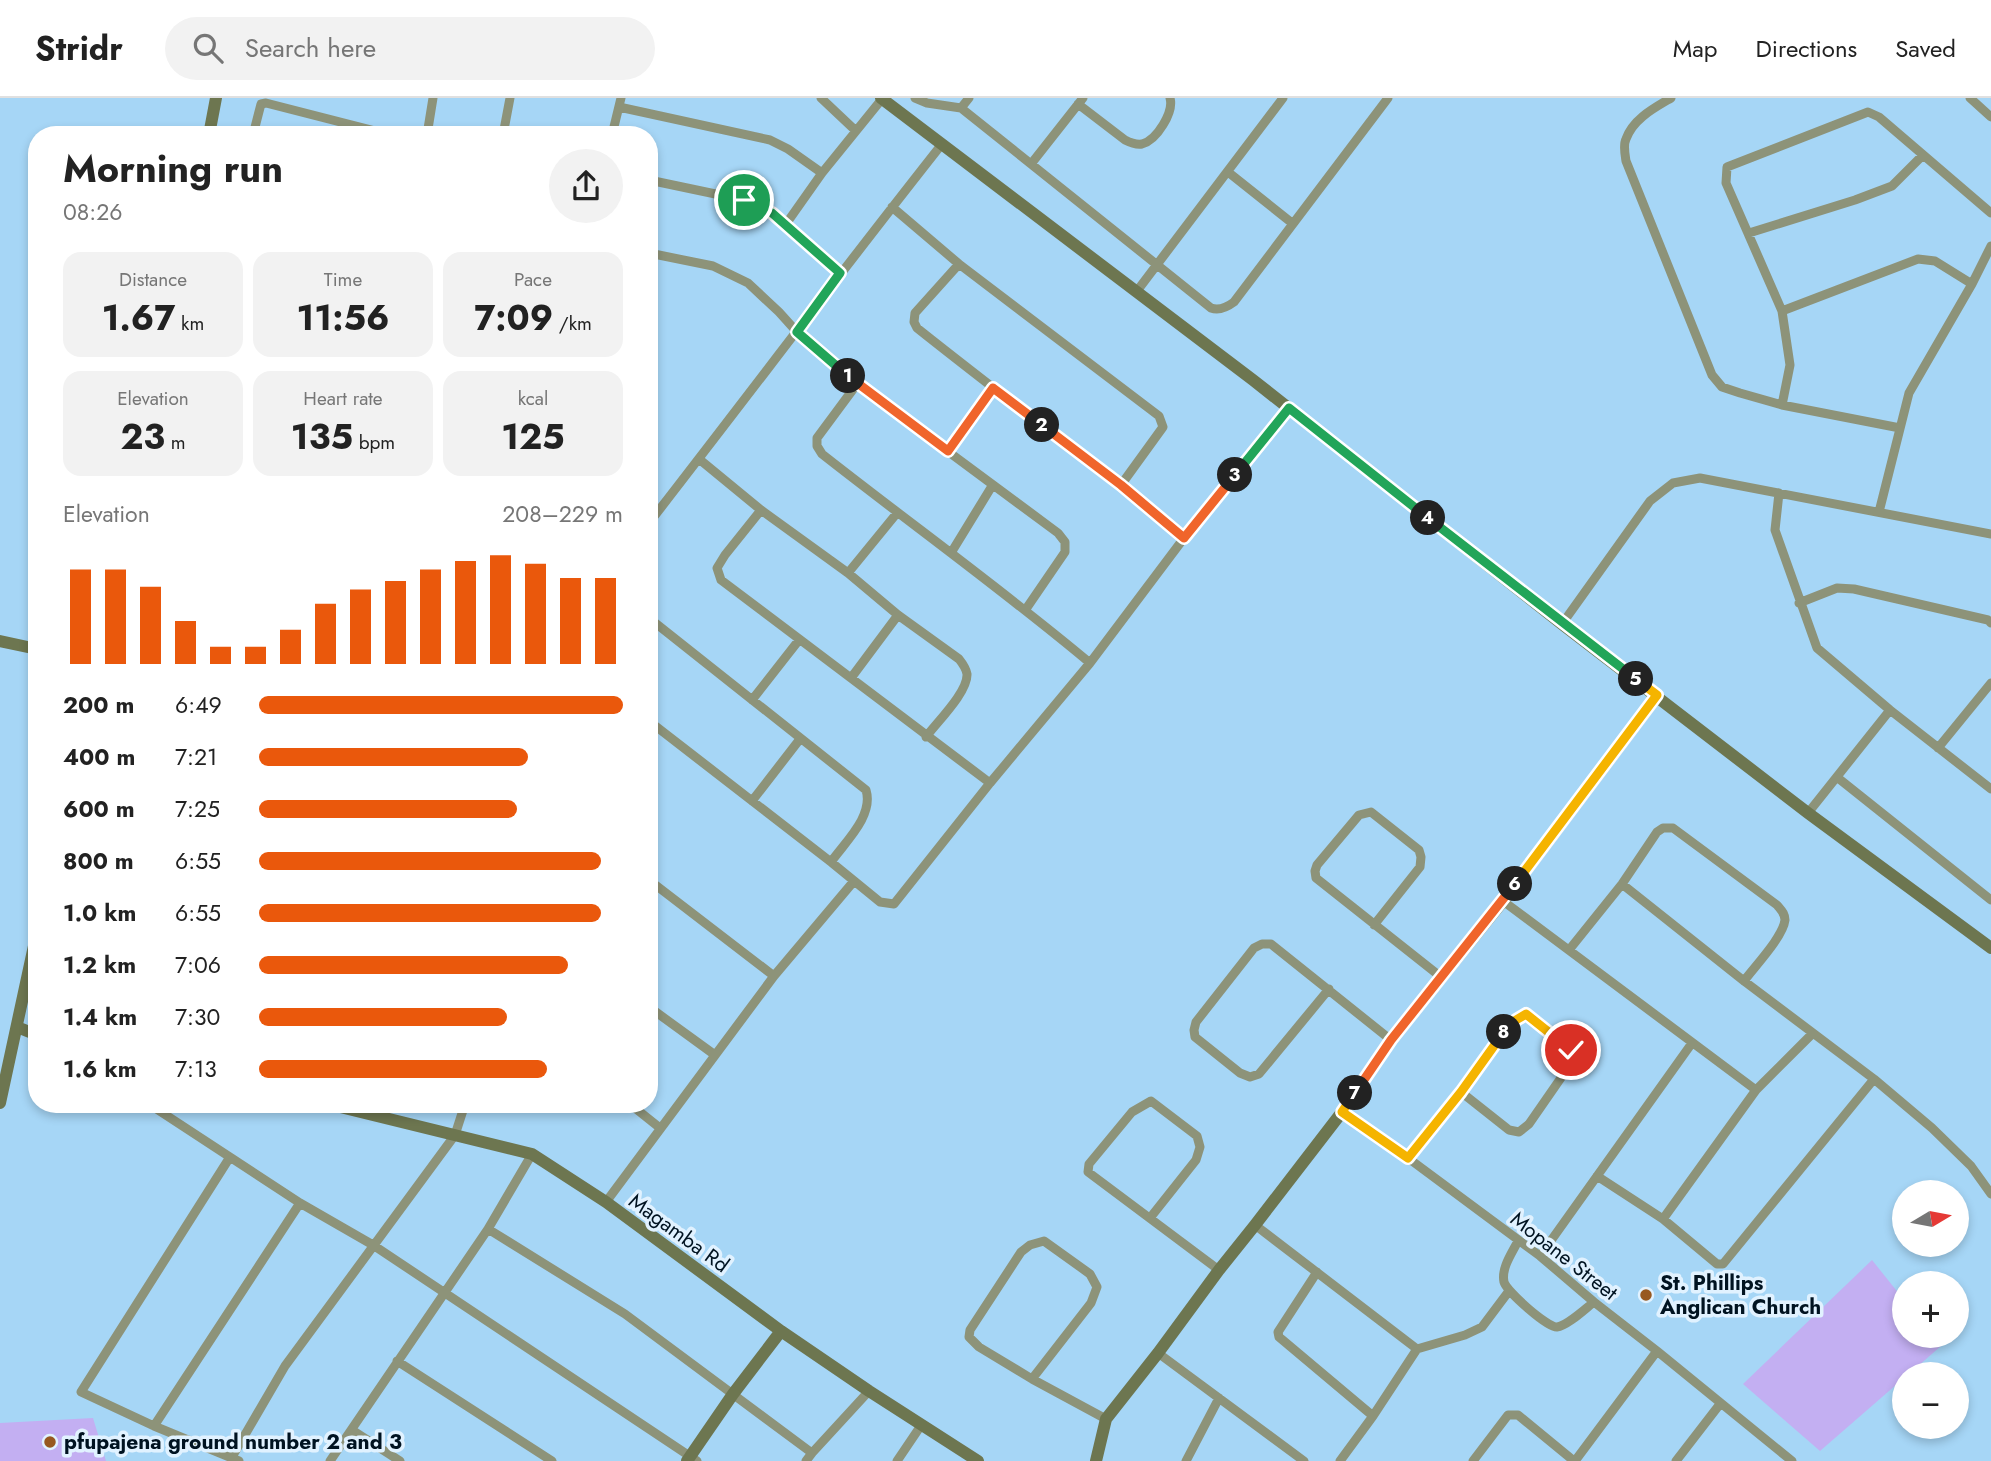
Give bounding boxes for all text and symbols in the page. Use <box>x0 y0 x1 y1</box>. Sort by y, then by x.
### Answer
search box <box>165 17 655 80</box>
text: Stridr <box>35 25 123 72</box>
icon: search <box>189 29 227 67</box>
text: Search here <box>245 29 376 67</box>
text: Map <box>1673 31 1718 66</box>
text: Directions <box>1756 31 1857 66</box>
text: Saved <box>1895 31 1956 66</box>
text: Morning run <box>63 141 283 196</box>
button: share <box>549 149 623 223</box>
pin <box>714 170 774 230</box>
icon: arrive <box>725 181 763 219</box>
text: 08:26 <box>63 195 123 229</box>
text: Distance <box>119 266 187 293</box>
text: Time <box>324 266 362 293</box>
text: Pace <box>514 266 552 293</box>
text: 1.67 <box>102 293 175 343</box>
text: 11:56 <box>297 293 389 343</box>
text: 7:09 <box>474 293 553 343</box>
text: km <box>175 310 204 337</box>
text: /km <box>553 310 592 337</box>
pin: 1 <box>830 358 866 394</box>
text: 1 <box>843 362 852 389</box>
text: Elevation <box>117 385 189 412</box>
text: Heart rate <box>303 385 383 412</box>
text: kcal <box>518 385 548 412</box>
pin: 2 <box>1024 408 1060 442</box>
text: 2 <box>1035 411 1048 438</box>
text: 23 <box>120 412 165 462</box>
text: 135 <box>291 412 353 462</box>
text: 125 <box>501 412 565 462</box>
text: m <box>165 429 186 456</box>
text: bpm <box>353 429 395 456</box>
pin: 3 <box>1218 458 1252 492</box>
text: 3 <box>1229 461 1240 488</box>
text: Elevation <box>63 497 150 531</box>
text: 208–229 m <box>502 497 623 531</box>
pin: 4 <box>1410 500 1446 536</box>
text: 4 <box>1421 504 1434 531</box>
pin: 5 <box>1618 662 1654 696</box>
text: 5 <box>1629 665 1642 692</box>
text: 200 m <box>63 688 134 722</box>
text: 6:49 <box>175 688 222 722</box>
text: 400 m <box>63 740 135 774</box>
text: 7:21 <box>175 740 217 774</box>
text: 600 m <box>63 792 135 826</box>
text: 7:25 <box>175 792 220 826</box>
text: 800 m <box>63 844 134 878</box>
text: 6:55 <box>175 844 221 878</box>
pin: 6 <box>1498 866 1532 902</box>
text: 6 <box>1508 870 1521 897</box>
text: 1.0 km <box>63 896 136 930</box>
text: 6:55 <box>175 896 221 930</box>
text: 1.2 km <box>63 948 136 982</box>
text: 7:06 <box>175 948 221 982</box>
text: 1.4 km <box>63 1000 137 1034</box>
text: 7:30 <box>175 1000 220 1034</box>
pin: 8 <box>1486 1014 1522 1049</box>
text: 8 <box>1498 1018 1509 1045</box>
pin <box>1541 1020 1601 1080</box>
icon: check <box>1552 1031 1590 1069</box>
text: 1.6 km <box>63 1052 137 1086</box>
text: 7:13 <box>175 1052 217 1086</box>
pin: 7 <box>1338 1076 1372 1110</box>
text: 7 <box>1349 1079 1360 1106</box>
north arrow <box>1892 1180 1969 1256</box>
map controls <box>1892 1180 1969 1439</box>
street label: Magamba Rd <box>623 1186 735 1280</box>
street label: Mopane Street <box>1504 1205 1624 1307</box>
place label: St. Phillips Anglican Church <box>1659 1268 1821 1322</box>
button: + <box>1892 1271 1969 1348</box>
marker: St. Phillips Anglican Church <box>1638 1287 1654 1303</box>
button: − <box>1892 1362 1969 1439</box>
place label: pfupajena ground number 2 and 3 <box>64 1427 402 1457</box>
marker: pfupajena ground number 2 and 3 <box>42 1434 58 1450</box>

